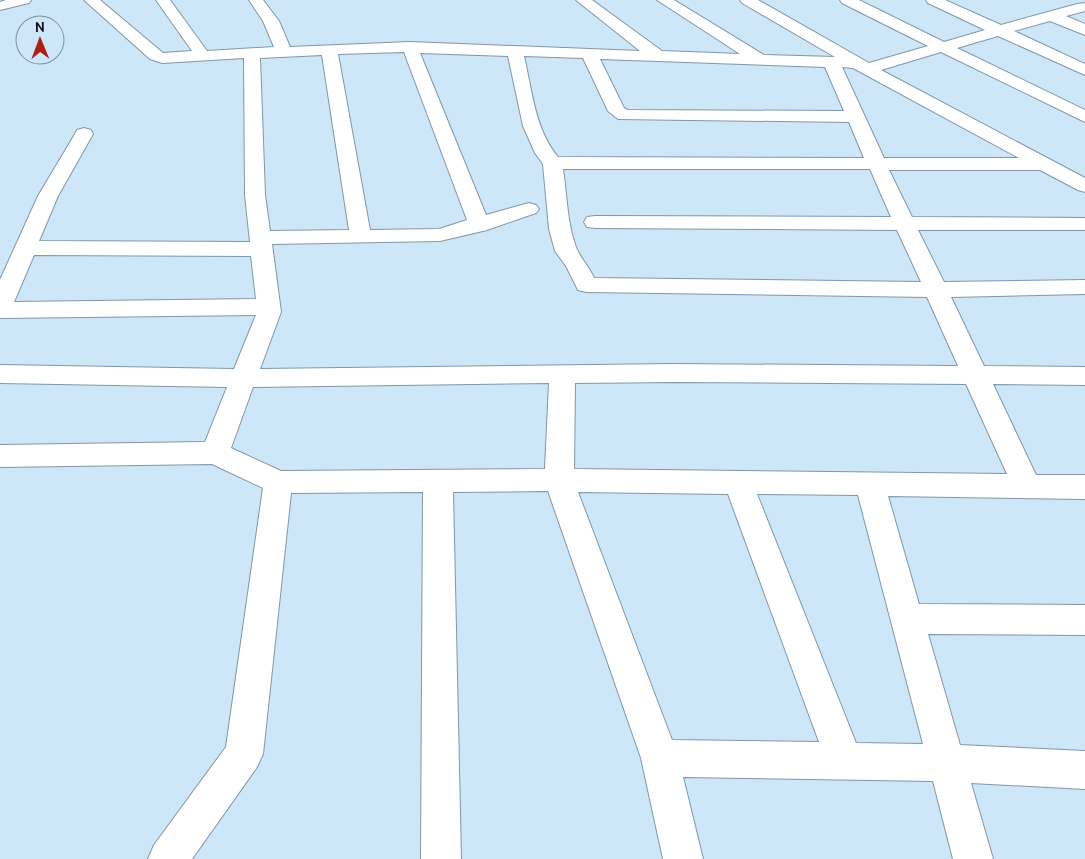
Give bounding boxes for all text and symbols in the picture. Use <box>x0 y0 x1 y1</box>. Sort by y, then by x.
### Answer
north arrow <box>15 15 65 65</box>
text: N <box>35 18 45 36</box>

